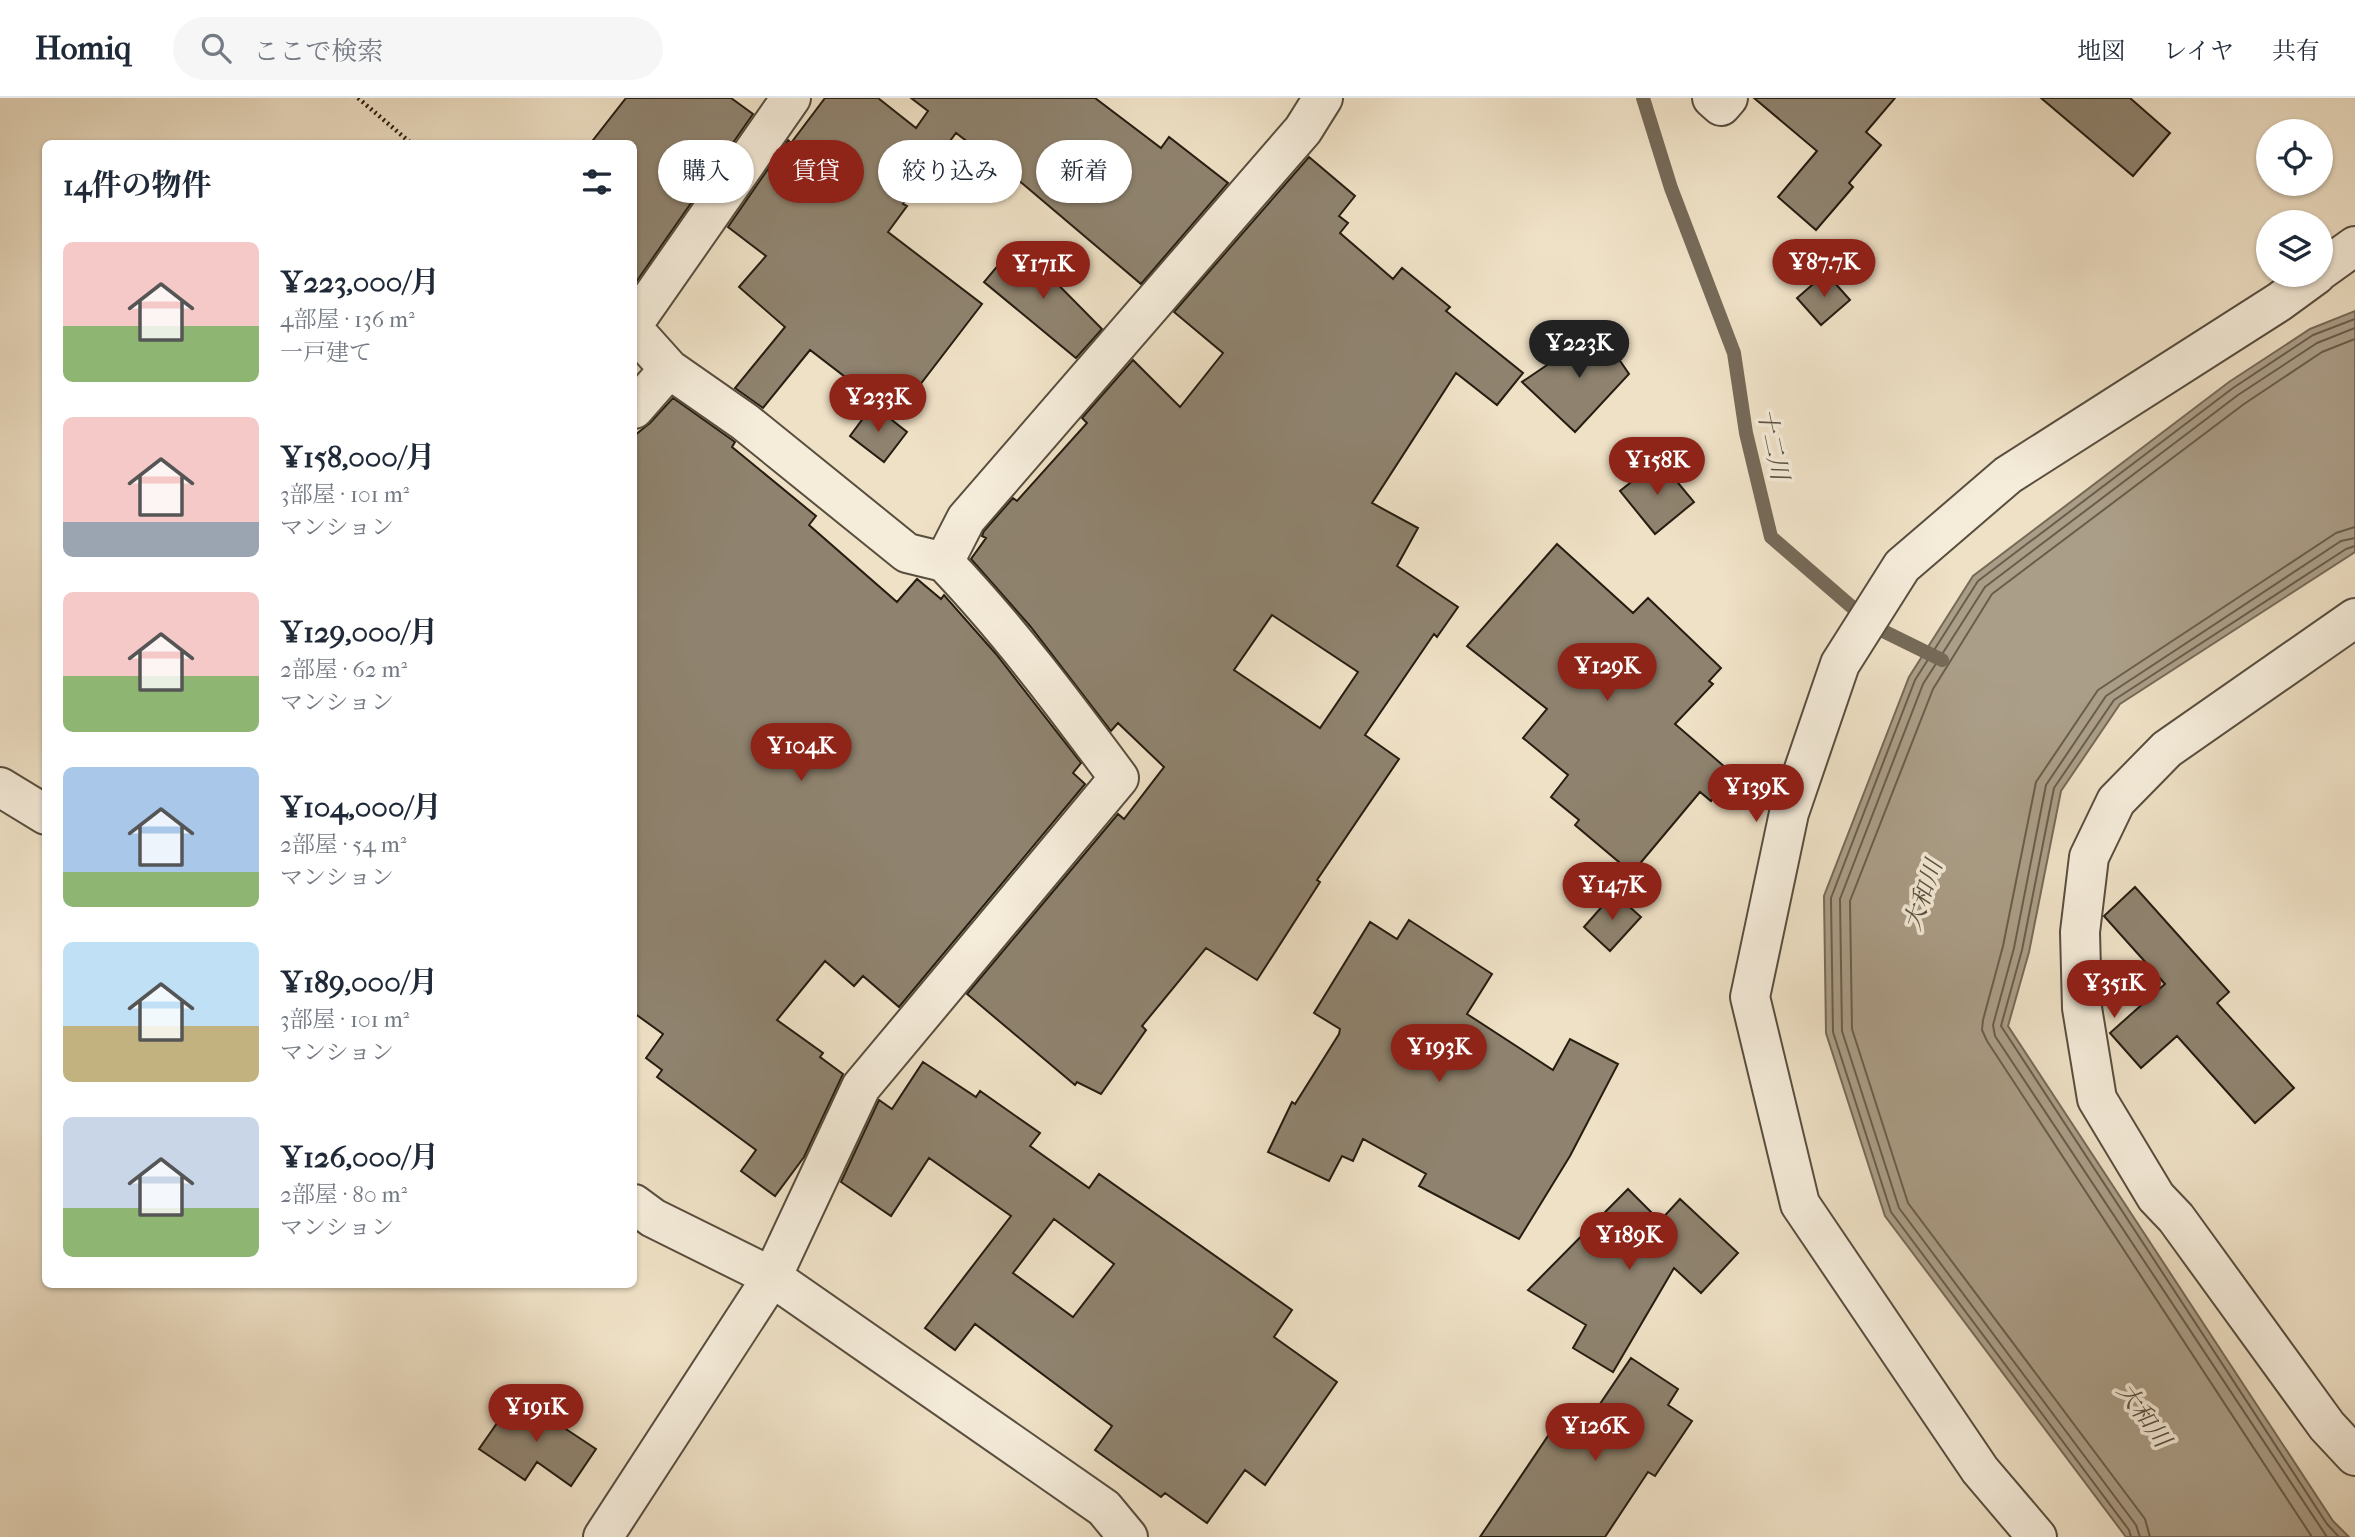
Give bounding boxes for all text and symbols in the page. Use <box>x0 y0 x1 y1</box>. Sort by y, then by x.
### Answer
search box <box>173 17 663 80</box>
text: Homiq <box>35 29 131 68</box>
icon: search <box>197 29 235 67</box>
text: ここで検索 <box>253 36 383 67</box>
text: 地図 <box>2077 37 2125 65</box>
text: レイヤ <box>2163 37 2234 65</box>
text: 共有 <box>2272 37 2320 65</box>
map controls <box>2256 119 2333 287</box>
button: locate <box>2256 119 2333 196</box>
chip: 購入 <box>658 140 754 203</box>
chip: 賃貸 <box>768 140 864 203</box>
chip: 絞り込み <box>878 140 1022 203</box>
chip: 新着 <box>1036 140 1132 203</box>
icon: filters <box>578 163 616 201</box>
text: 14件の物件 <box>63 168 211 203</box>
button: layers <box>2256 210 2333 287</box>
pin: ¥87.7K <box>1767 240 1881 299</box>
pin: ¥171K <box>994 242 1092 301</box>
text: ¥87.7K <box>1788 248 1860 275</box>
text: ¥171K <box>1012 250 1074 277</box>
text: ¥223,000/月 <box>280 265 440 300</box>
icon: home <box>119 270 203 354</box>
text: 4部屋 · 136 m² <box>280 306 415 333</box>
pin: ¥223K <box>1530 320 1628 380</box>
text: ¥223K <box>1545 329 1613 356</box>
text: 一戸建て <box>280 339 372 366</box>
pin: ¥233K <box>829 374 927 434</box>
text: ¥233K <box>845 383 911 410</box>
water label: 十二川 <box>1752 406 1795 485</box>
pin: ¥158K <box>1608 438 1706 497</box>
text: ¥158,000/月 <box>280 440 435 475</box>
icon: home <box>119 445 203 529</box>
text: ¥158K <box>1625 446 1689 473</box>
text: 3部屋 · 101 m² <box>280 481 409 508</box>
text: マンション <box>280 514 394 541</box>
text: ¥129,000/月 <box>280 615 438 650</box>
icon: home <box>119 620 203 704</box>
pin: ¥129K <box>1558 644 1656 703</box>
text: ¥129K <box>1574 652 1640 679</box>
text: 2部屋 · 62 m² <box>280 656 407 683</box>
text: マンション <box>280 689 394 716</box>
pin: ¥104K <box>752 724 850 783</box>
text: ¥104K <box>767 732 835 759</box>
pin: ¥139K <box>1707 764 1805 824</box>
text: ¥139K <box>1724 773 1788 800</box>
text: ¥104,000/月 <box>280 790 442 825</box>
icon: home <box>119 795 203 879</box>
text: 2部屋 · 54 m² <box>280 831 406 858</box>
water label: 大和川 <box>1898 854 1949 934</box>
pin: ¥147K <box>1563 862 1661 922</box>
text: マンション <box>280 864 394 891</box>
text: ¥147K <box>1579 871 1645 898</box>
pin: ¥351K <box>2065 960 2163 1020</box>
text: ¥189,000/月 <box>280 965 438 1000</box>
text: ¥351K <box>2083 969 2145 996</box>
icon: home <box>119 970 203 1054</box>
text: 3部屋 · 101 m² <box>280 1006 409 1033</box>
pin: ¥193K <box>1390 1024 1488 1084</box>
text: ¥193K <box>1407 1033 1471 1060</box>
text: マンション <box>280 1039 394 1066</box>
text: ¥126,000/月 <box>280 1140 439 1175</box>
icon: home <box>119 1145 203 1229</box>
text: 2部屋 · 80 m² <box>280 1181 407 1208</box>
pin: ¥189K <box>1580 1212 1678 1272</box>
text: マンション <box>280 1214 394 1241</box>
text: ¥189K <box>1596 1221 1662 1248</box>
water label: 大和川 <box>2112 1378 2178 1455</box>
pin: ¥191K <box>487 1384 585 1444</box>
text: ¥191K <box>504 1393 568 1420</box>
pin: ¥126K <box>1546 1404 1644 1463</box>
text: ¥126K <box>1561 1412 1629 1439</box>

